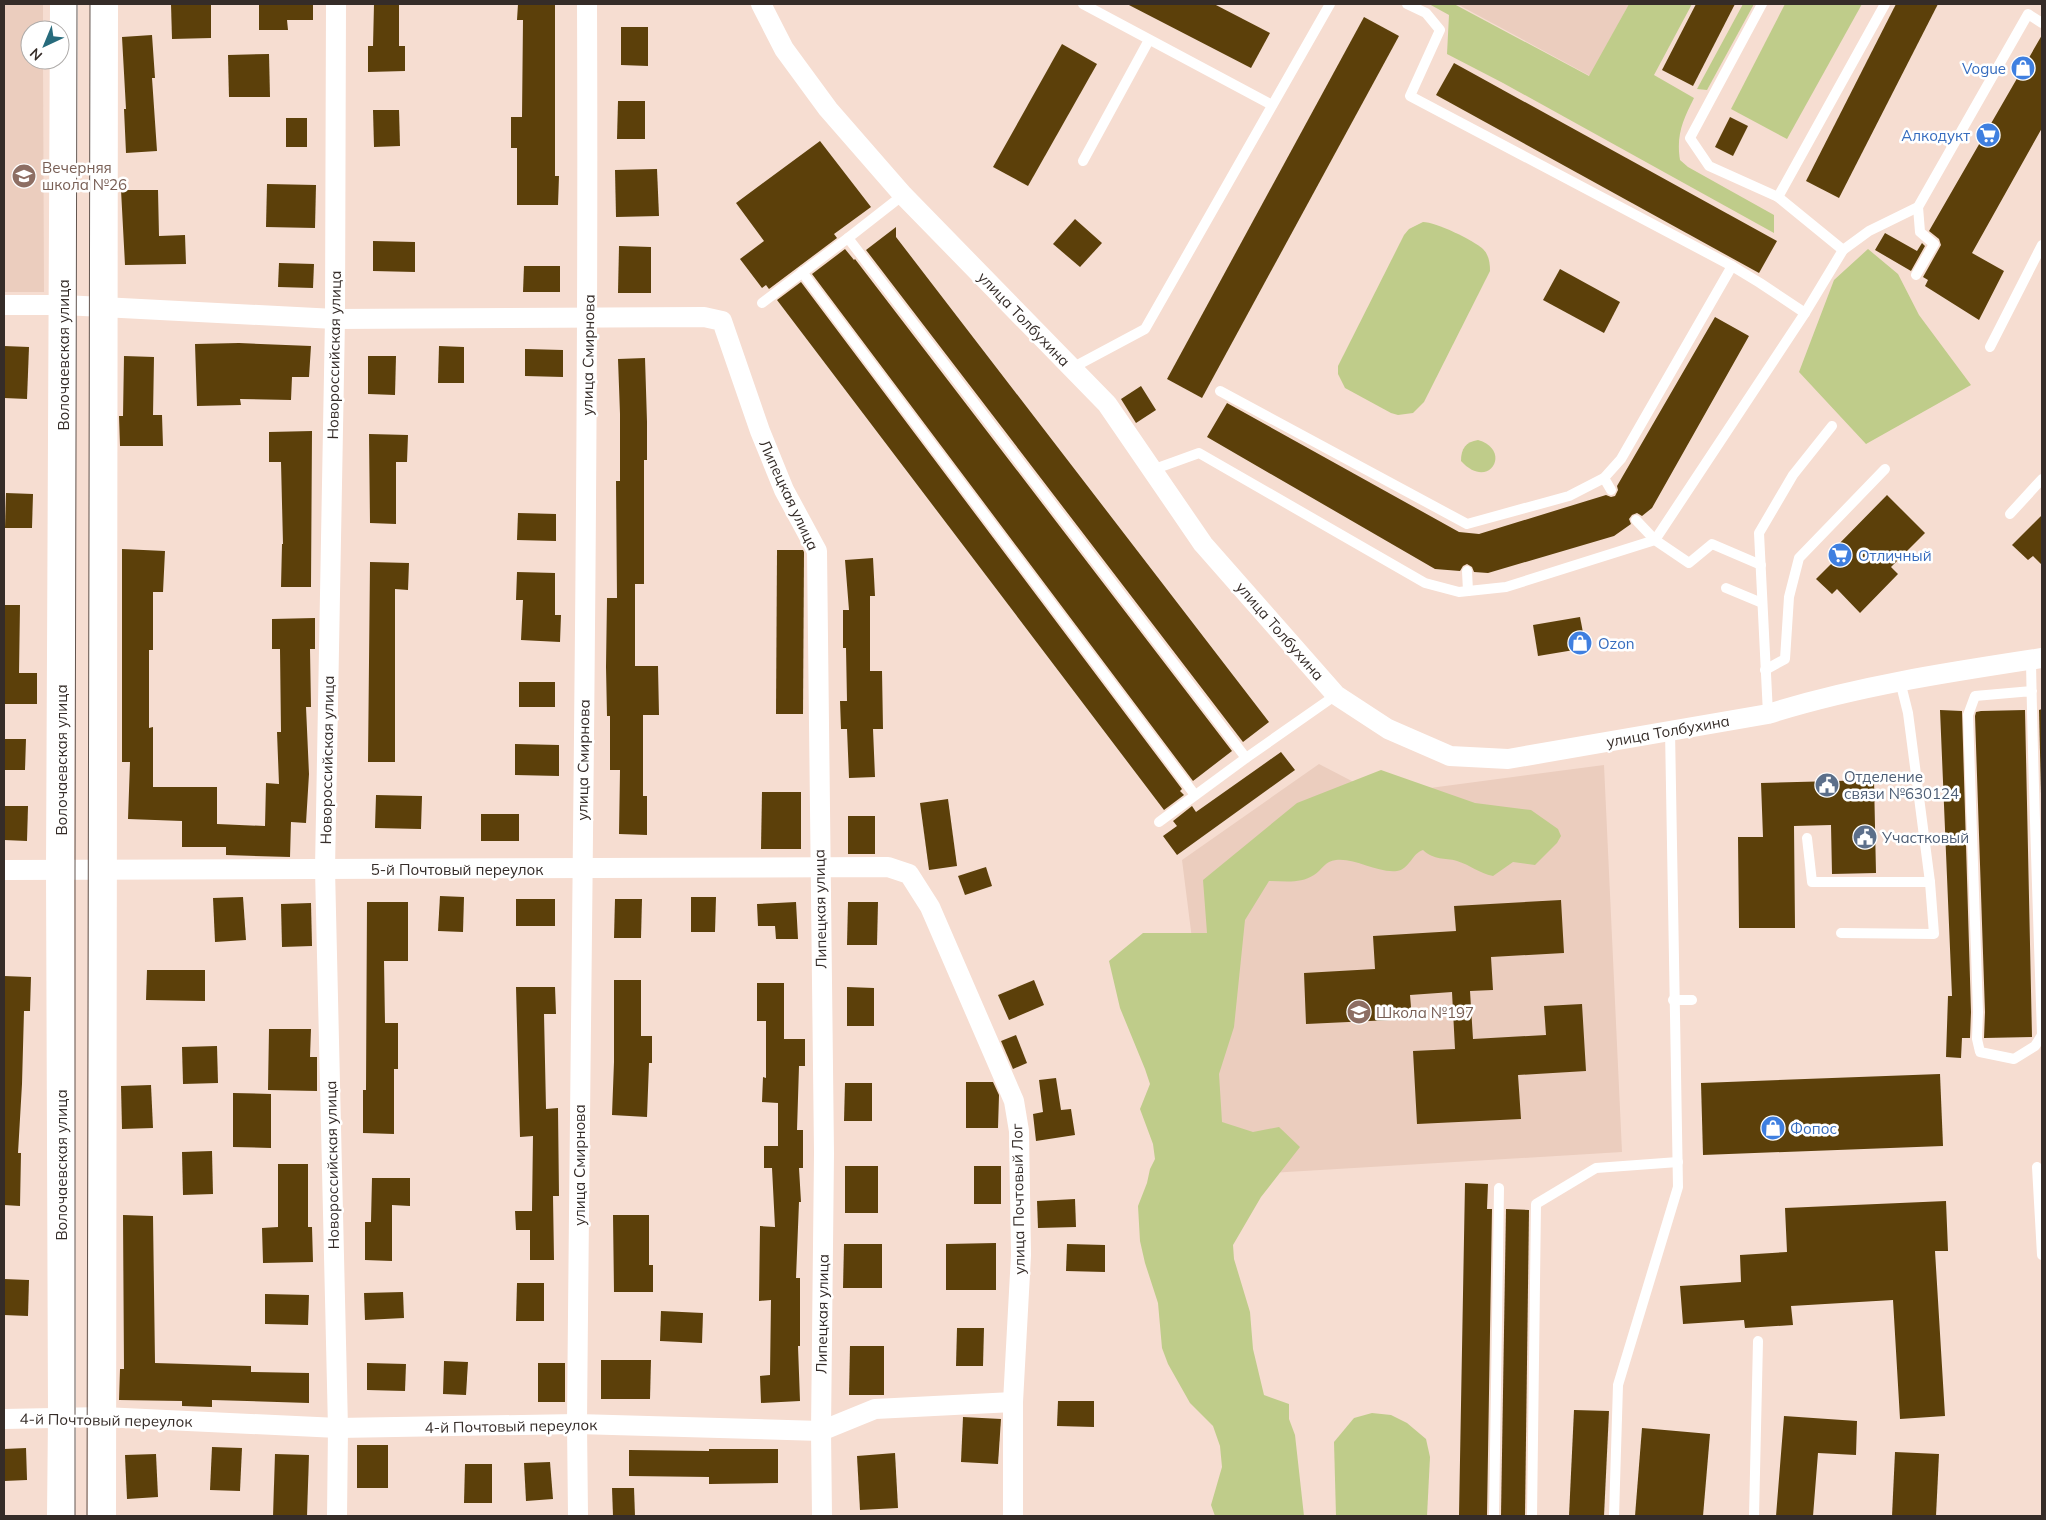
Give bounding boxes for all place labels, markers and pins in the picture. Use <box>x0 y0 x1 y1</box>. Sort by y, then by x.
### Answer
shop icon: Vogue <box>2010 55 2036 81</box>
place label: Vogue <box>1962 59 2006 78</box>
supermarket icon: Алкодукт <box>1975 122 2001 148</box>
place label: Алкодукт <box>1901 126 1970 145</box>
place label: Вечерняя школа №26 <box>42 158 127 194</box>
school or university icon: Вечерняя школа №26 <box>11 163 37 189</box>
supermarket icon: Отличный <box>1827 542 1853 568</box>
place label: Отличный <box>1858 546 1932 565</box>
shop icon: Ozon <box>1567 630 1593 656</box>
place label: Ozon <box>1598 634 1635 653</box>
place label: Отделение связи №630124 <box>1844 767 1959 803</box>
public building icon: Отделение связи №630124 <box>1814 772 1840 798</box>
public building icon: Участковый <box>1852 824 1878 850</box>
place label: Участковый <box>1881 828 1969 847</box>
school or university icon: Школа №197 <box>1346 999 1372 1025</box>
place label: Школа №197 <box>1376 1003 1474 1022</box>
shop icon: Фопос <box>1760 1115 1786 1141</box>
place label: Фопос <box>1790 1119 1837 1138</box>

